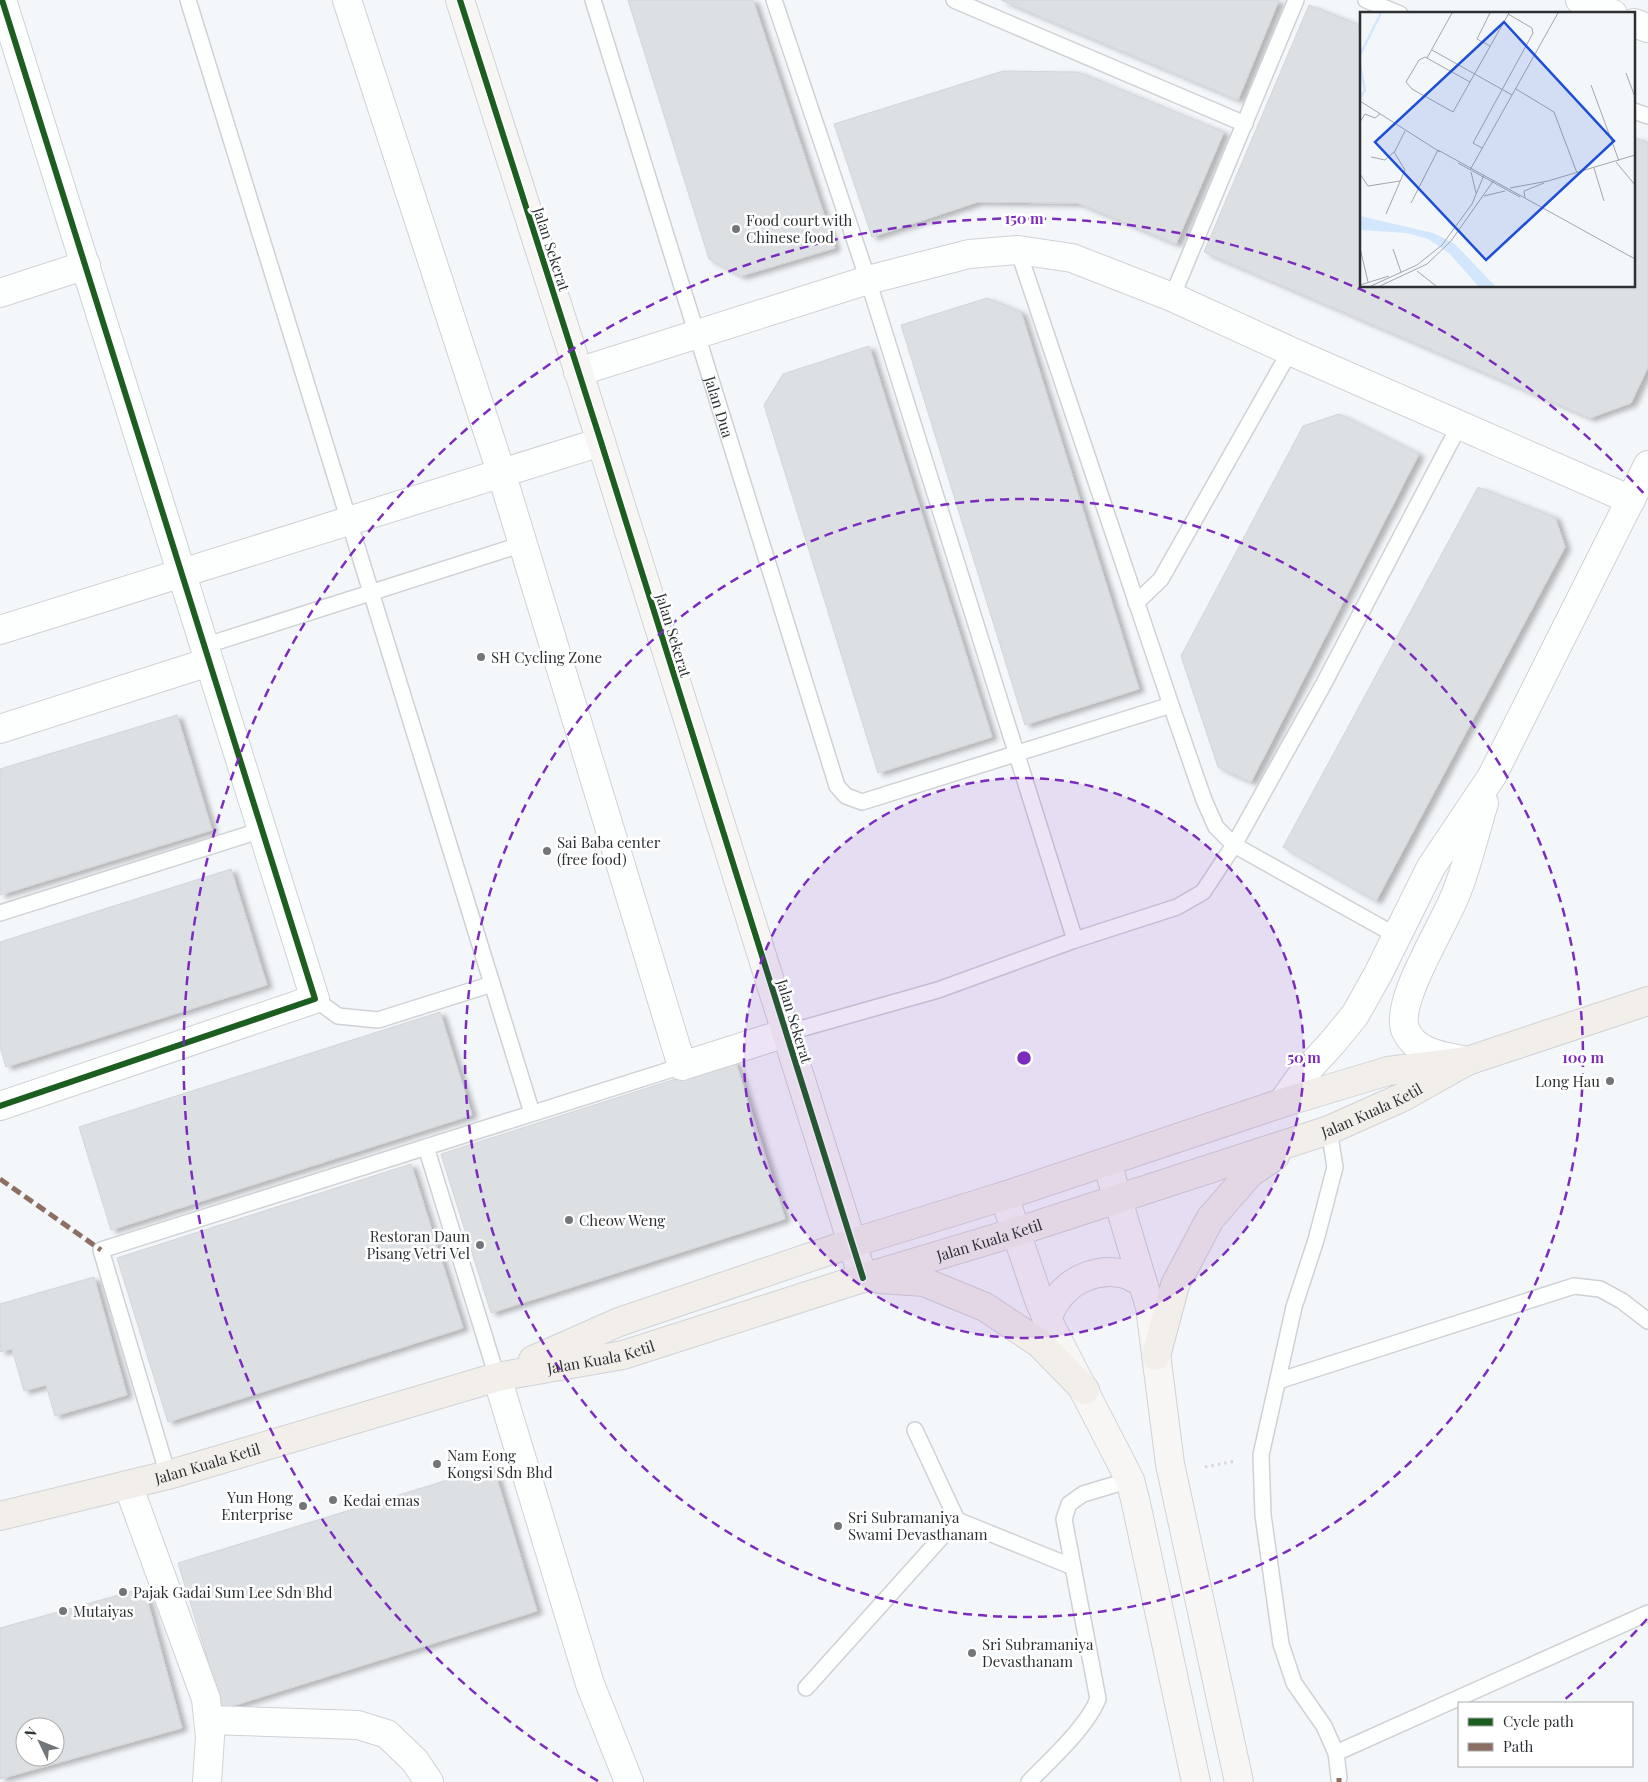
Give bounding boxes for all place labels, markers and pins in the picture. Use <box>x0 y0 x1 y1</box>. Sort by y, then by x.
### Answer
place label: Food court with Chinese food <box>746 210 853 247</box>
marker: Food court with Chinese food <box>730 223 742 235</box>
place label: SH Cycling Zone <box>491 647 602 667</box>
marker: SH Cycling Zone <box>475 651 487 663</box>
place label: Sai Baba center (free food) <box>557 832 661 869</box>
marker: Sai Baba center (free food) <box>541 845 553 857</box>
centre of rings <box>1015 1049 1033 1067</box>
place label: Long Hau <box>1535 1071 1600 1091</box>
marker: Long Hau <box>1604 1075 1616 1087</box>
place label: Cheow Weng <box>579 1210 665 1230</box>
marker: Cheow Weng <box>563 1214 575 1226</box>
place label: Restoran Daun Pisang Vetri Vel <box>367 1226 470 1263</box>
marker: Restoran Daun Pisang Vetri Vel <box>474 1239 486 1251</box>
place label: Nam Eong Kongsi Sdn Bhd <box>447 1445 553 1482</box>
marker: Nam Eong Kongsi Sdn Bhd <box>431 1458 443 1470</box>
place label: Yun Hong Enterprise <box>221 1487 293 1524</box>
place label: Kedai emas <box>343 1490 420 1510</box>
marker: Kedai emas <box>327 1494 339 1506</box>
marker: Yun Hong Enterprise <box>297 1500 309 1512</box>
place label: Sri Subramaniya Swami Devasthanam <box>848 1507 988 1544</box>
marker: Sri Subramaniya Swami Devasthanam <box>832 1520 844 1532</box>
place label: Pajak Gadai Sum Lee Sdn Bhd <box>133 1582 333 1602</box>
marker: Pajak Gadai Sum Lee Sdn Bhd <box>117 1586 129 1598</box>
place label: Mutaiyas <box>73 1601 133 1621</box>
marker: Mutaiyas <box>57 1605 69 1617</box>
place label: Sri Subramaniya Devasthanam <box>982 1634 1094 1671</box>
marker: Sri Subramaniya Devasthanam <box>966 1647 978 1659</box>

